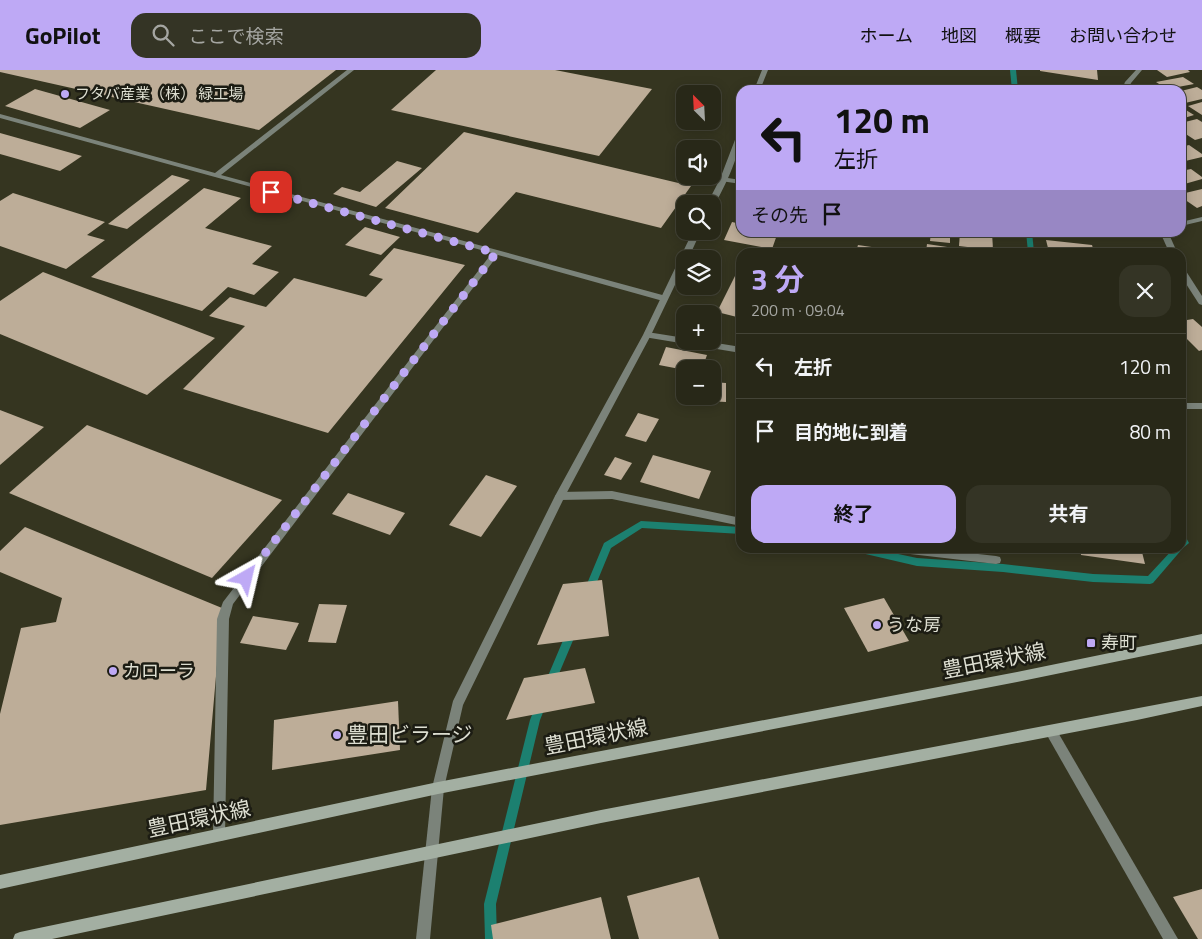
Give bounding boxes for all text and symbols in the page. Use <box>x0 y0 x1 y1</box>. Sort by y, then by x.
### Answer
search box <box>131 13 481 58</box>
text: GoPilot <box>25 17 101 53</box>
icon: search <box>149 21 177 49</box>
text: ここで検索 <box>189 21 284 50</box>
text: ホーム <box>860 22 913 49</box>
text: 地図 <box>941 22 977 49</box>
text: 概要 <box>1005 22 1041 49</box>
text: お問い合わせ <box>1069 22 1177 49</box>
place label: フタバ産業（株） 緑工場 <box>75 82 243 105</box>
north arrow <box>676 85 721 130</box>
map controls <box>676 85 721 405</box>
marker: フタバ産業（株） 緑工場 <box>59 88 71 100</box>
text: 120 m <box>834 93 930 147</box>
icon: left <box>751 105 816 170</box>
button: sound <box>676 140 721 185</box>
text: 左折 <box>834 142 878 176</box>
pin <box>250 171 292 213</box>
icon: arrive <box>257 178 285 206</box>
button: search <box>676 195 721 240</box>
text: その先 <box>751 200 808 229</box>
icon: arrive <box>818 200 846 228</box>
button: layers <box>676 250 721 295</box>
text: 3 分 <box>751 256 804 302</box>
button: close <box>1119 265 1171 317</box>
text: 200 m · 09:04 <box>751 298 845 322</box>
button: + <box>676 305 721 350</box>
icon: left <box>751 352 779 380</box>
text: 左折 <box>794 352 832 381</box>
text: 120 m <box>1119 352 1171 381</box>
button: − <box>676 360 721 405</box>
icon: arrive <box>751 417 779 445</box>
text: 目的地に到着 <box>794 417 908 446</box>
text: 80 m <box>1130 417 1171 446</box>
button: 終了 <box>751 485 956 543</box>
button: 共有 <box>966 485 1171 543</box>
position arrow <box>219 551 271 603</box>
place label: うな房 <box>887 611 941 638</box>
marker: うな房 <box>871 619 883 631</box>
place label: 寿町 <box>1101 629 1137 656</box>
street label: 豊田環状線 <box>939 634 1048 686</box>
marker: 寿町 <box>1085 637 1097 649</box>
place label: カローラ <box>123 657 195 684</box>
marker: カローラ <box>107 665 119 677</box>
street label: 豊田環状線 <box>541 710 650 762</box>
place label: 豊田ビラージ <box>347 718 473 750</box>
marker: 豊田ビラージ <box>331 729 343 741</box>
street label: 豊田環状線 <box>144 791 253 845</box>

